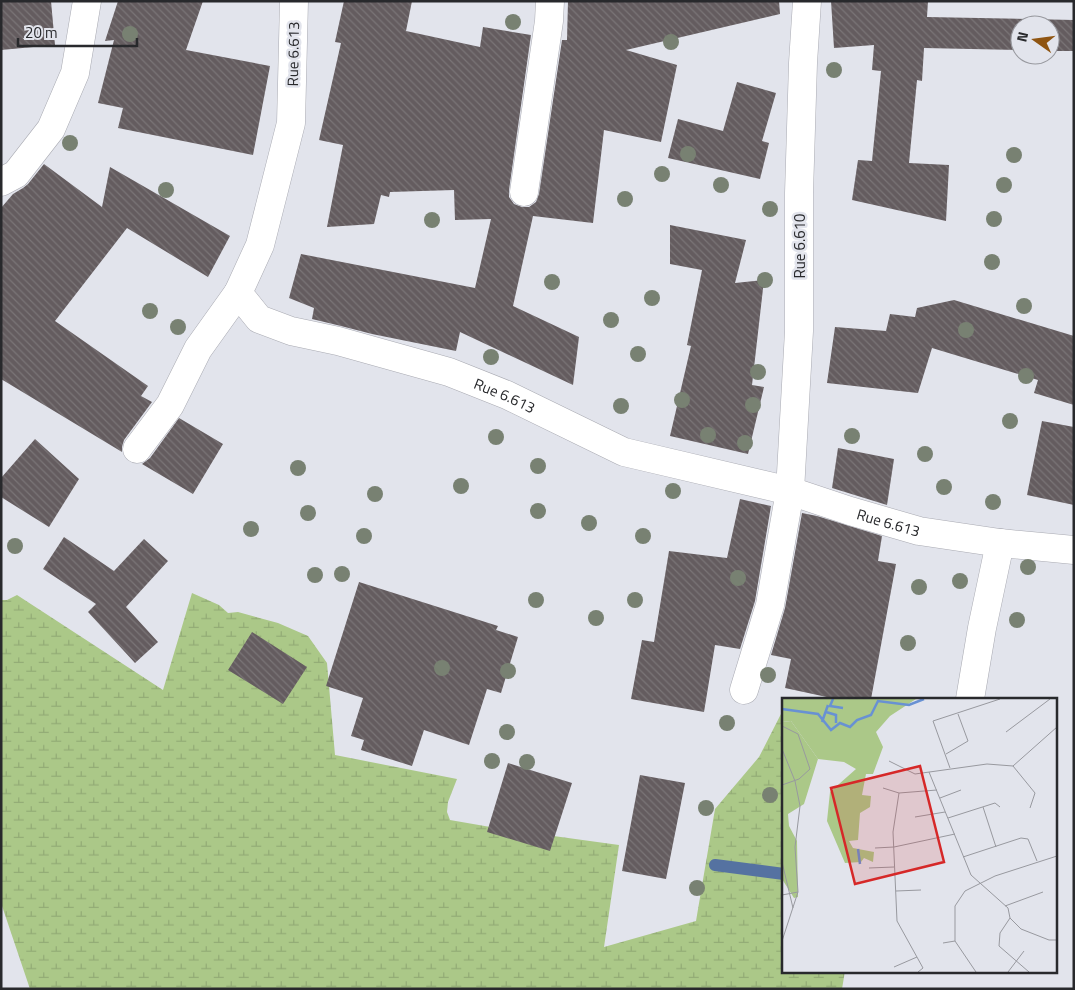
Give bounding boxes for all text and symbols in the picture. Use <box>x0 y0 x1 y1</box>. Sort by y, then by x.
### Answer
scale bar <box>18 15 136 47</box>
north arrow <box>1010 15 1060 65</box>
text: 20 m <box>25 21 58 44</box>
street label: Rue 6.613 <box>281 21 305 87</box>
text: N <box>1011 29 1033 44</box>
street label: Rue 6.610 <box>788 214 811 278</box>
street label: Rue 6.613 <box>471 372 539 419</box>
street label: Rue 6.613 <box>854 502 923 542</box>
inset map <box>782 698 1058 972</box>

